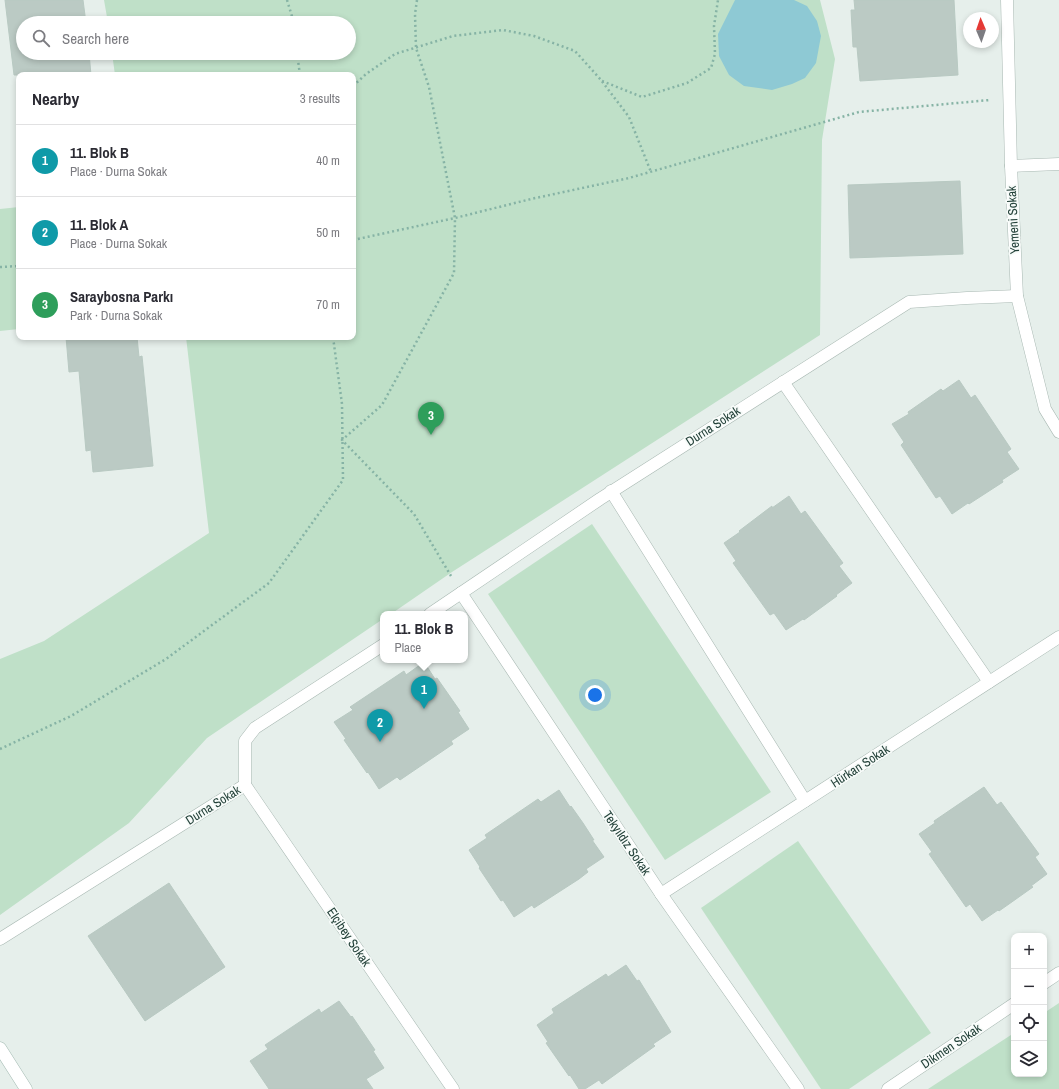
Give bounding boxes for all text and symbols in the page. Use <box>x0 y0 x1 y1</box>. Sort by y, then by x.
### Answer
north arrow <box>963 12 999 48</box>
search box <box>16 16 356 60</box>
icon: search <box>30 27 52 49</box>
text: Search here <box>62 28 129 49</box>
text: Nearby <box>32 87 79 110</box>
text: 3 results <box>300 90 340 107</box>
text: 11. Blok B <box>70 142 129 163</box>
text: 1 <box>42 152 48 169</box>
text: 40 m <box>316 152 340 169</box>
text: Place · Durna Sokak <box>70 163 167 180</box>
street label: Yemeni Sokak <box>1003 185 1023 255</box>
text: 11. Blok A <box>70 214 128 235</box>
text: 2 <box>42 224 48 241</box>
text: 50 m <box>316 224 340 241</box>
text: Place · Durna Sokak <box>70 235 167 252</box>
text: Saraybosna Parkı <box>70 286 173 307</box>
text: 3 <box>42 296 48 313</box>
text: 70 m <box>316 296 340 313</box>
text: Park · Durna Sokak <box>70 307 162 324</box>
pin: 3 <box>418 402 444 435</box>
street label: Durna Sokak <box>683 402 744 450</box>
popup <box>380 611 468 663</box>
text: 11. Blok B <box>395 618 453 639</box>
text: Place <box>395 639 421 656</box>
pin: 1 <box>411 676 437 709</box>
your location <box>585 685 605 705</box>
pin: 2 <box>367 709 393 742</box>
street label: Hürkan Sokak <box>827 740 893 791</box>
street label: Durna Sokak <box>182 781 244 829</box>
street label: Tekyıldız Sokak <box>599 808 655 879</box>
street label: Elçibey Sokak <box>323 904 375 970</box>
map controls <box>1011 933 1047 1077</box>
button: + <box>1011 933 1047 969</box>
button: − <box>1011 969 1047 1005</box>
button: locate <box>1011 1005 1047 1041</box>
street label: Dikmen Sokak <box>918 1019 985 1072</box>
button: layers <box>1011 1041 1047 1077</box>

